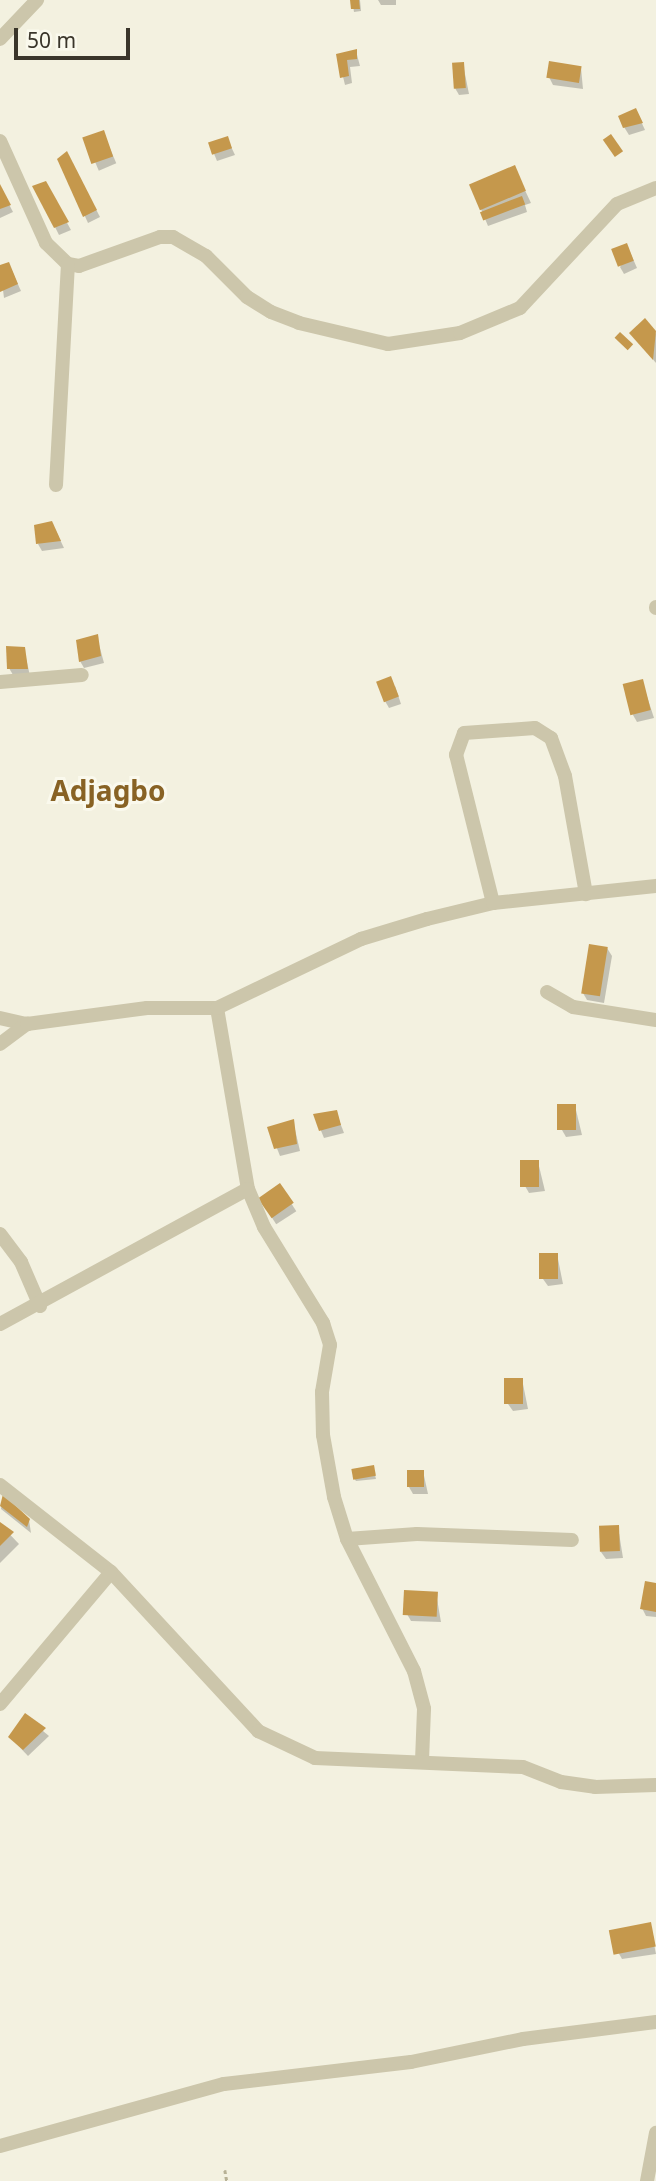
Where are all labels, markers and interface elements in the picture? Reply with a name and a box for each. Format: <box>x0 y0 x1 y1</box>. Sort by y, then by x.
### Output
scale bar <box>18 14 133 58</box>
text: 50 m <box>27 26 76 54</box>
district label: Adjagbo <box>50 773 166 807</box>

